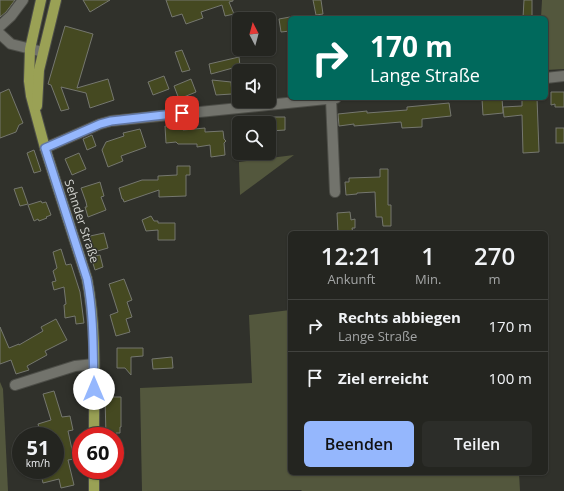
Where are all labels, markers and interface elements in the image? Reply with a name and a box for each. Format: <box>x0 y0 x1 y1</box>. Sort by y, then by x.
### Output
north arrow <box>232 12 276 56</box>
map controls <box>232 12 276 160</box>
text: 170 m <box>370 27 453 65</box>
icon: right <box>304 32 356 84</box>
text: Lange Straße <box>370 63 480 87</box>
button: sound <box>232 64 276 108</box>
pin <box>165 96 199 130</box>
icon: arrive <box>171 102 193 124</box>
button: search <box>232 116 276 160</box>
street label: Sehnder Straße <box>61 177 104 265</box>
text: 12:21 <box>321 239 382 272</box>
text: 1 <box>421 239 435 272</box>
text: 270 <box>474 239 515 272</box>
text: Ankunft <box>327 270 375 288</box>
text: Min. <box>415 270 441 288</box>
text: m <box>489 270 501 288</box>
text: Rechts abbiegen <box>338 307 461 327</box>
icon: right <box>304 315 326 337</box>
text: 170 m <box>488 316 532 336</box>
text: Lange Straße <box>338 327 417 345</box>
icon: arrive <box>304 367 326 389</box>
position arrow <box>73 368 115 410</box>
text: Ziel erreicht <box>338 368 429 388</box>
text: 100 m <box>488 368 532 388</box>
button: Beenden <box>304 421 414 467</box>
button: Teilen <box>422 421 532 467</box>
speed limit sign: 60 <box>72 427 124 479</box>
text: 51 <box>27 434 49 461</box>
text: km/h <box>26 456 50 470</box>

